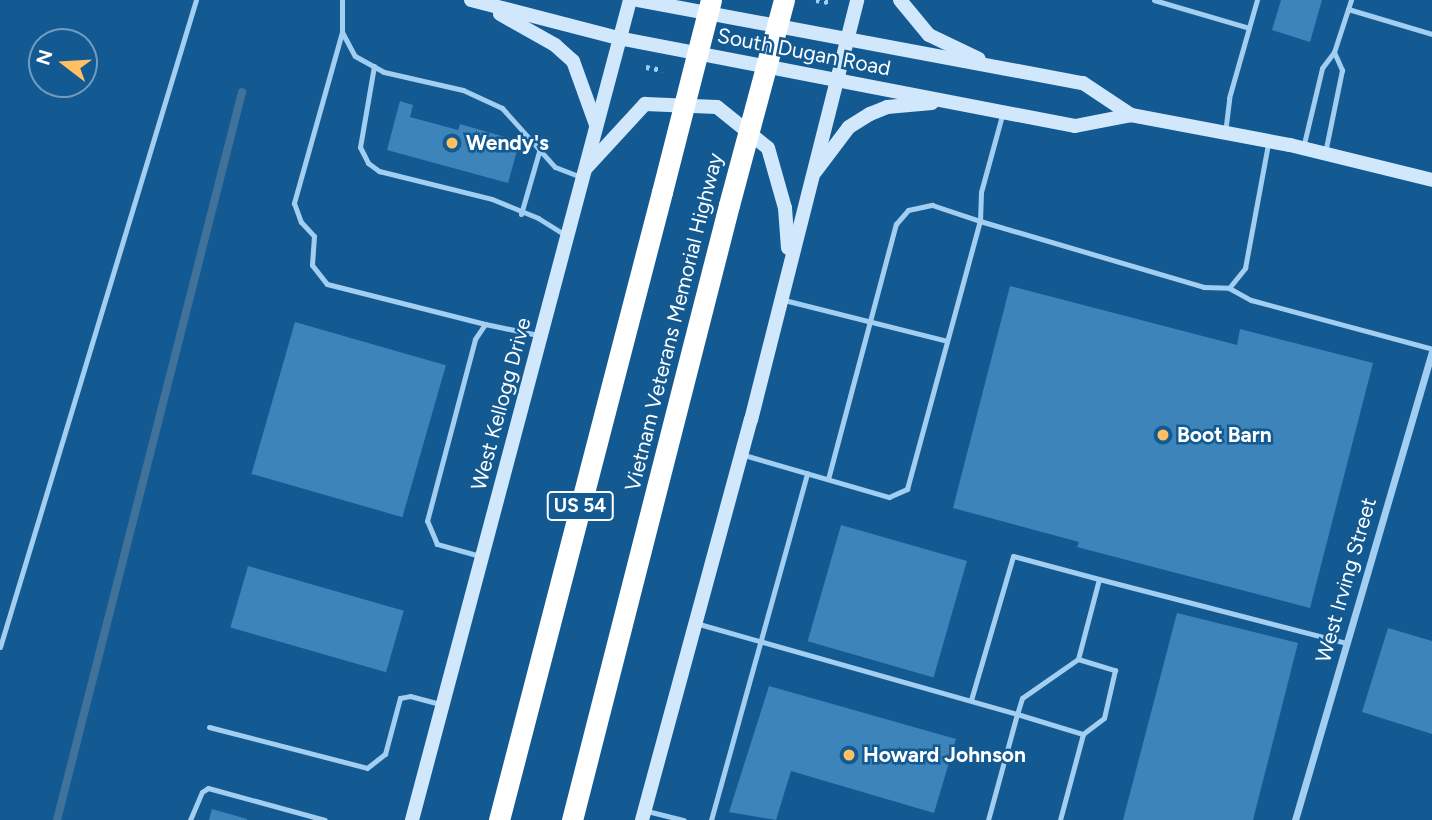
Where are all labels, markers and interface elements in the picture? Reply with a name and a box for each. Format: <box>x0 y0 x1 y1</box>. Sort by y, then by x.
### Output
street label: South Dugan Road <box>715 23 893 81</box>
north arrow <box>28 28 98 98</box>
text: N <box>31 47 57 68</box>
place label: Wendy's <box>466 130 549 156</box>
marker: Wendy's <box>444 135 460 151</box>
street label: Vietnam Veterans Memorial Highway <box>620 150 728 494</box>
street label: West Kellogg Drive <box>466 315 536 493</box>
place label: Boot Barn <box>1177 422 1272 448</box>
marker: Boot Barn <box>1155 427 1171 443</box>
road number: US 54 <box>547 491 613 522</box>
street label: West Irving Street <box>1310 495 1382 665</box>
place label: Howard Johnson <box>863 742 1026 768</box>
marker: Howard Johnson <box>841 747 857 763</box>

